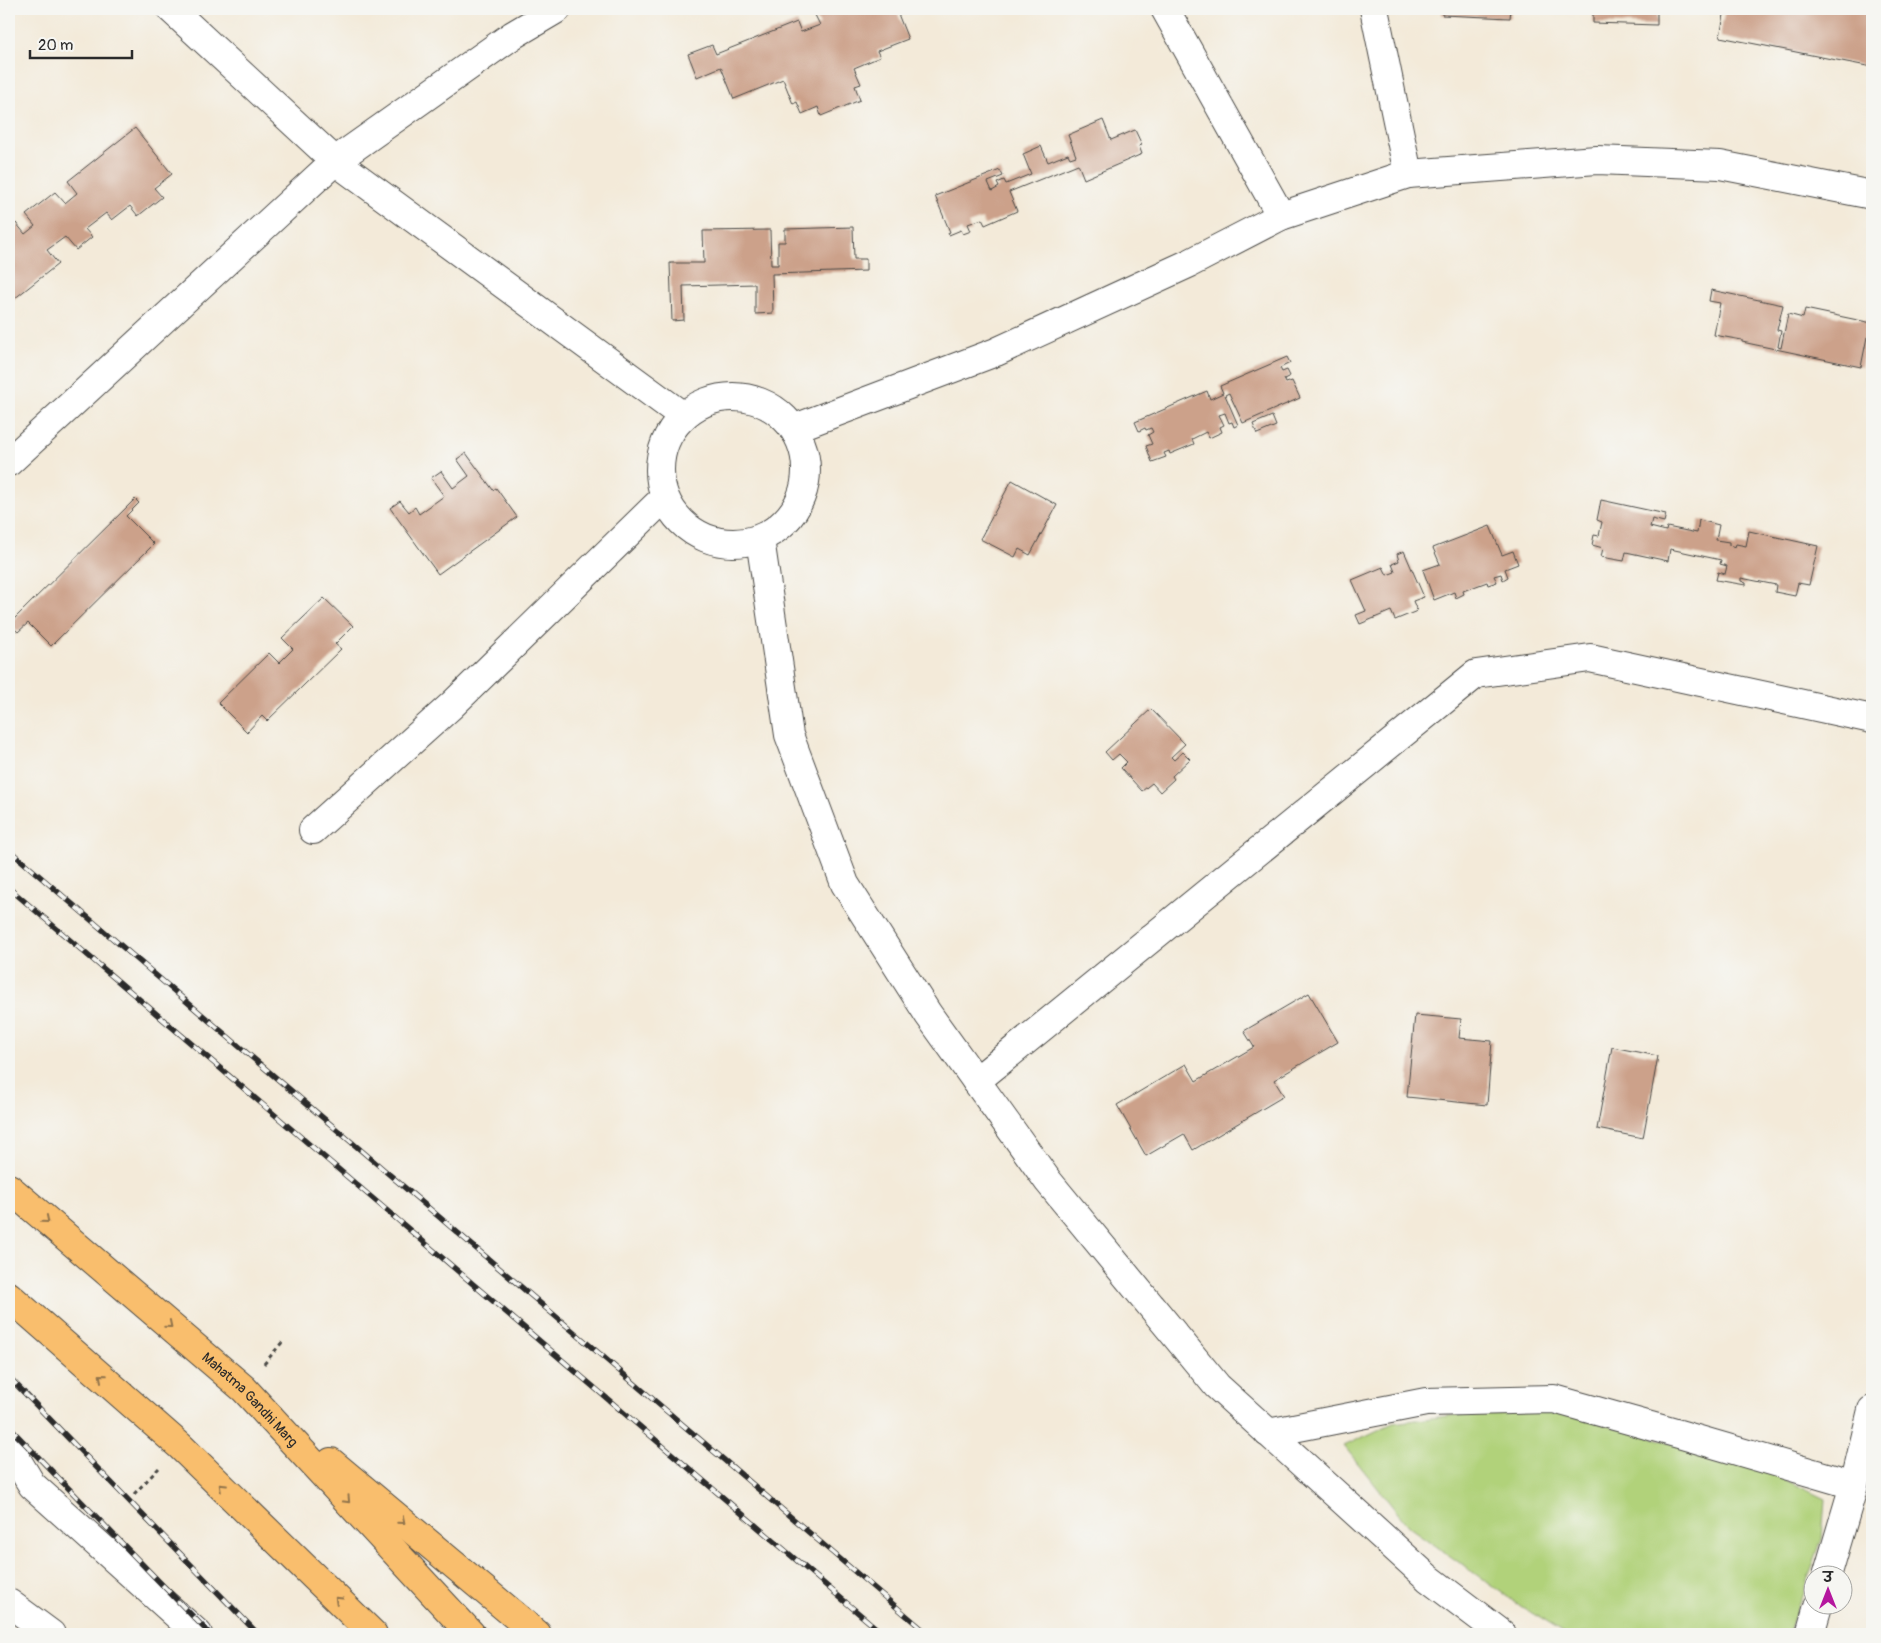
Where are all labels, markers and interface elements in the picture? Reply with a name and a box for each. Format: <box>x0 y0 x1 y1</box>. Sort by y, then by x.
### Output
scale bar <box>30 28 132 60</box>
text: 20 m <box>38 36 73 55</box>
one-way arrow <box>40 1214 49 1223</box>
one-way arrow <box>164 1319 173 1328</box>
street label: Mahatma Gandhi Marg <box>198 1349 301 1451</box>
one-way arrow <box>99 1375 108 1383</box>
one-way arrow <box>219 1484 228 1493</box>
one-way arrow <box>341 1495 350 1504</box>
one-way arrow <box>396 1516 405 1524</box>
north arrow <box>1804 1566 1854 1616</box>
text: उ <box>1821 1569 1834 1586</box>
one-way arrow <box>335 1597 344 1606</box>

